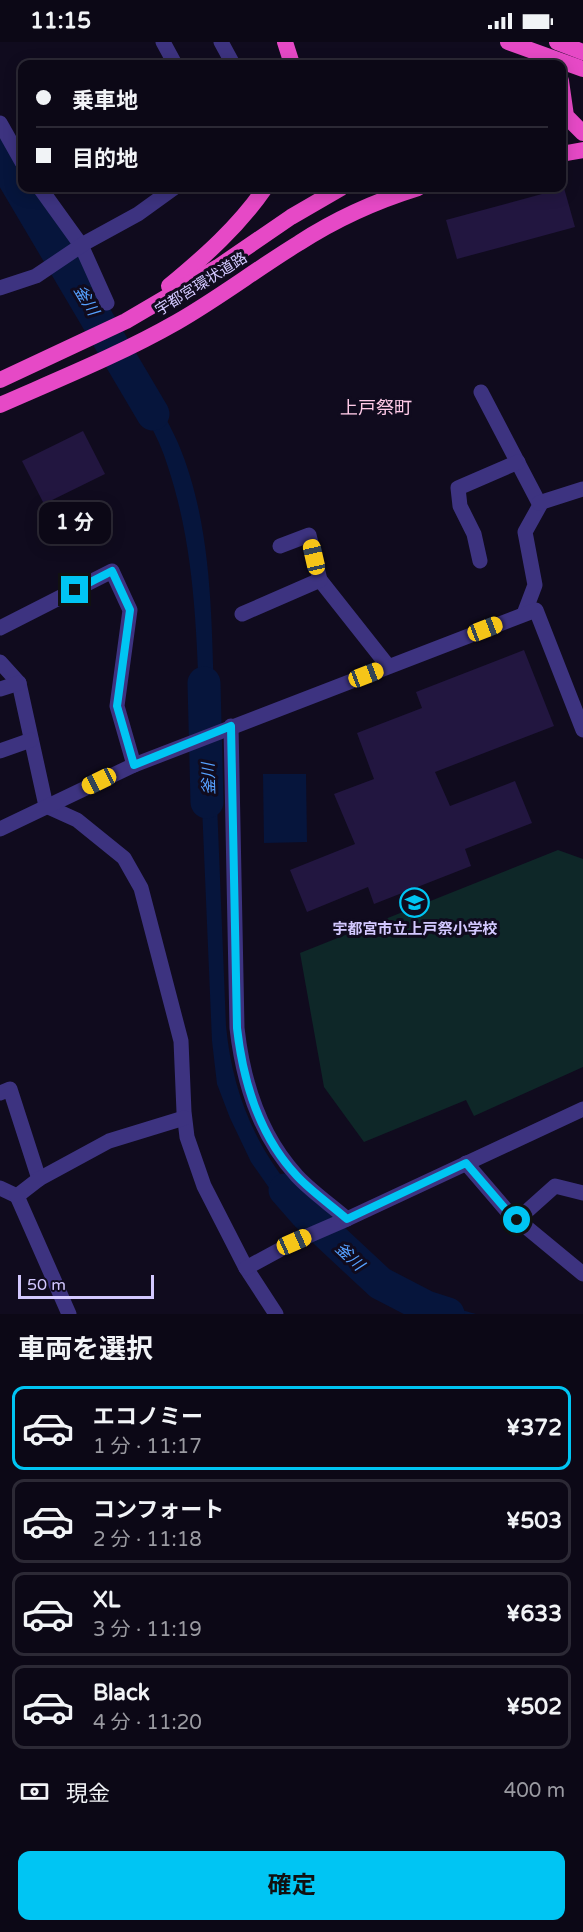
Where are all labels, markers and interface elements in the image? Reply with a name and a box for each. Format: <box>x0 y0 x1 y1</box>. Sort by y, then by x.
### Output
text: 11:15 <box>30 8 91 34</box>
text: 乗車地 <box>72 88 138 114</box>
text: 目的地 <box>72 146 138 172</box>
street label: 宇都宮環状道路 <box>152 249 250 319</box>
water label: 釜川 <box>69 282 104 321</box>
district label: 上戸祭町 <box>340 397 412 419</box>
callout: 1 分 <box>39 503 111 545</box>
text: 1 分 <box>56 511 94 535</box>
car <box>301 537 327 577</box>
route end <box>61 576 88 603</box>
car <box>465 614 505 644</box>
car <box>346 660 386 690</box>
water label: 釜川 <box>198 761 220 795</box>
car <box>79 765 119 797</box>
school or university icon: 宇都宮市立上戸祭小学校 <box>399 886 431 918</box>
place label: 宇都宮市立上戸祭小学校 <box>332 920 498 938</box>
route start <box>503 1206 530 1233</box>
car <box>274 1226 314 1258</box>
water label: 釜川 <box>331 1239 369 1276</box>
scale bar <box>18 1272 154 1300</box>
text: 50 m <box>27 1275 66 1295</box>
text: 車両を選択 <box>18 1333 153 1366</box>
icon: car <box>21 1401 75 1455</box>
text: エコノミー <box>93 1404 203 1430</box>
text: ¥372 <box>506 1415 562 1441</box>
text: 1 分 · 11:17 <box>93 1435 202 1459</box>
icon: car <box>21 1494 75 1548</box>
text: コンフォート <box>93 1497 224 1523</box>
text: ¥503 <box>506 1508 562 1534</box>
text: 2 分 · 11:18 <box>93 1528 202 1552</box>
icon: car <box>21 1587 75 1641</box>
text: XL <box>93 1587 120 1613</box>
text: ¥633 <box>506 1601 562 1627</box>
text: 3 分 · 11:19 <box>93 1618 202 1642</box>
icon: car <box>21 1680 75 1734</box>
text: Black <box>93 1680 150 1706</box>
text: ¥502 <box>506 1694 562 1720</box>
text: 4 分 · 11:20 <box>93 1711 202 1735</box>
icon: cash <box>18 1775 51 1808</box>
text: 400 m <box>504 1779 565 1803</box>
text: 現金 <box>66 1781 110 1807</box>
button: 確定 <box>18 1851 565 1920</box>

